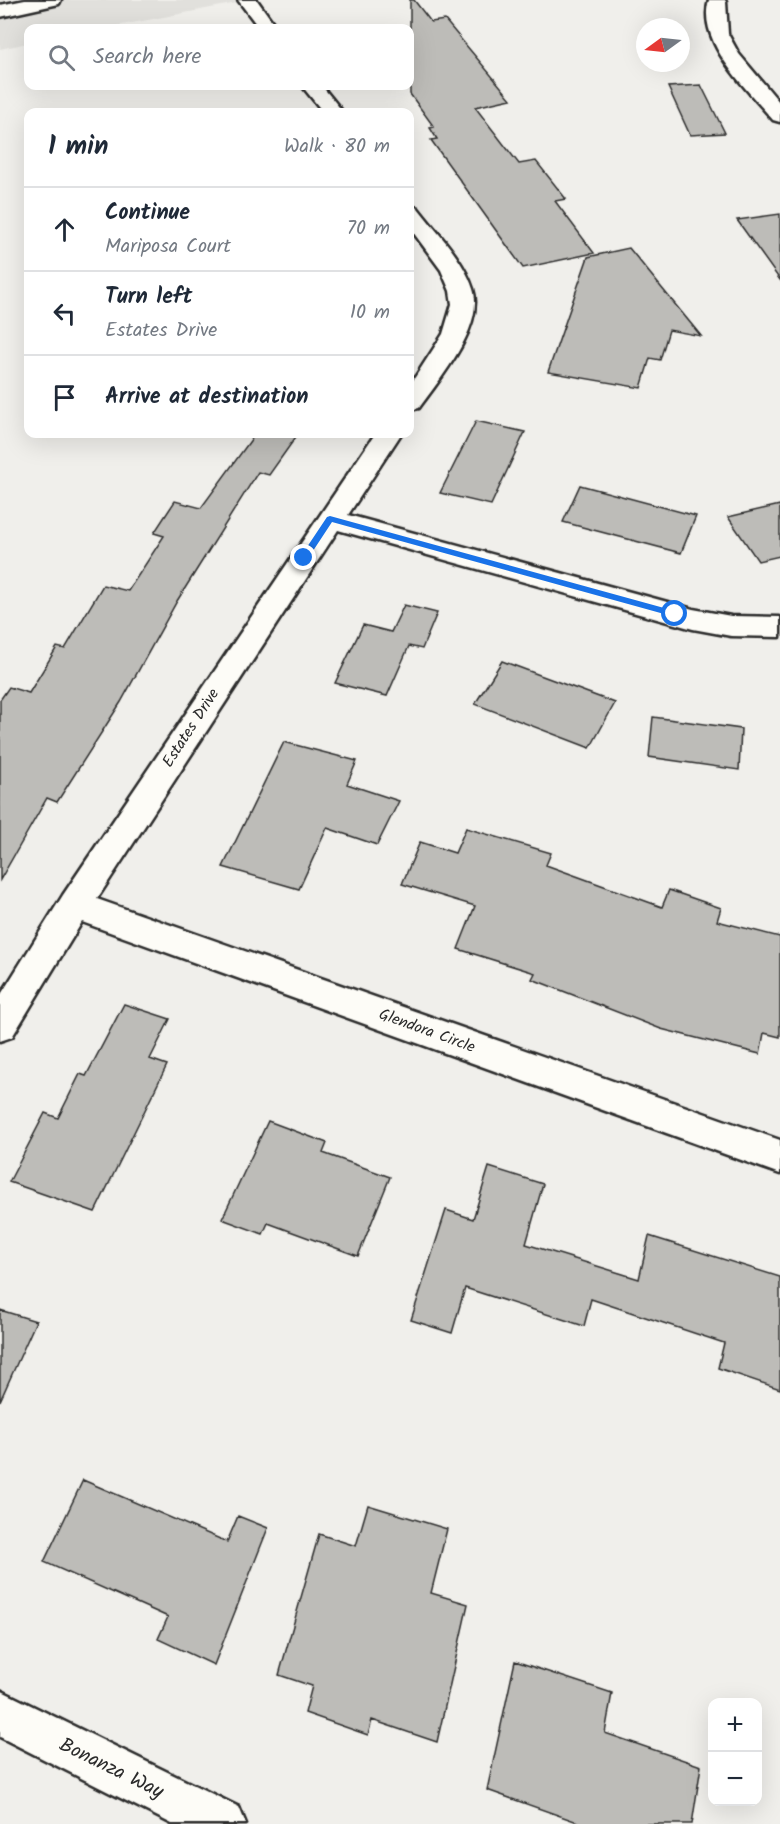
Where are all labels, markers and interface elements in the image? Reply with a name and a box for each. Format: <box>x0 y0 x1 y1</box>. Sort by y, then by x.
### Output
north arrow <box>636 18 690 72</box>
search box <box>24 24 414 90</box>
text: Search here <box>93 40 201 75</box>
icon: search <box>45 41 78 74</box>
text: 1 min <box>48 126 108 168</box>
text: Walk · 80 m <box>284 131 390 163</box>
text: Continue <box>105 196 190 231</box>
icon: ahead <box>48 213 81 246</box>
text: 70 m <box>347 213 390 245</box>
text: Mariposa Court <box>105 231 231 263</box>
text: Turn left <box>105 280 192 315</box>
icon: left <box>48 297 81 330</box>
text: 10 m <box>350 297 390 329</box>
text: Estates Drive <box>105 315 217 347</box>
text: Arrive at destination <box>105 380 308 415</box>
icon: arrive <box>48 381 81 414</box>
route end <box>290 544 316 570</box>
route start <box>661 600 687 626</box>
street label: Estates Drive <box>156 684 226 772</box>
street label: Glendora Circle <box>375 1002 479 1060</box>
map controls <box>708 1698 762 1806</box>
button: + <box>708 1698 762 1752</box>
street label: Bonanza Way <box>53 1730 169 1808</box>
button: − <box>708 1752 762 1806</box>

